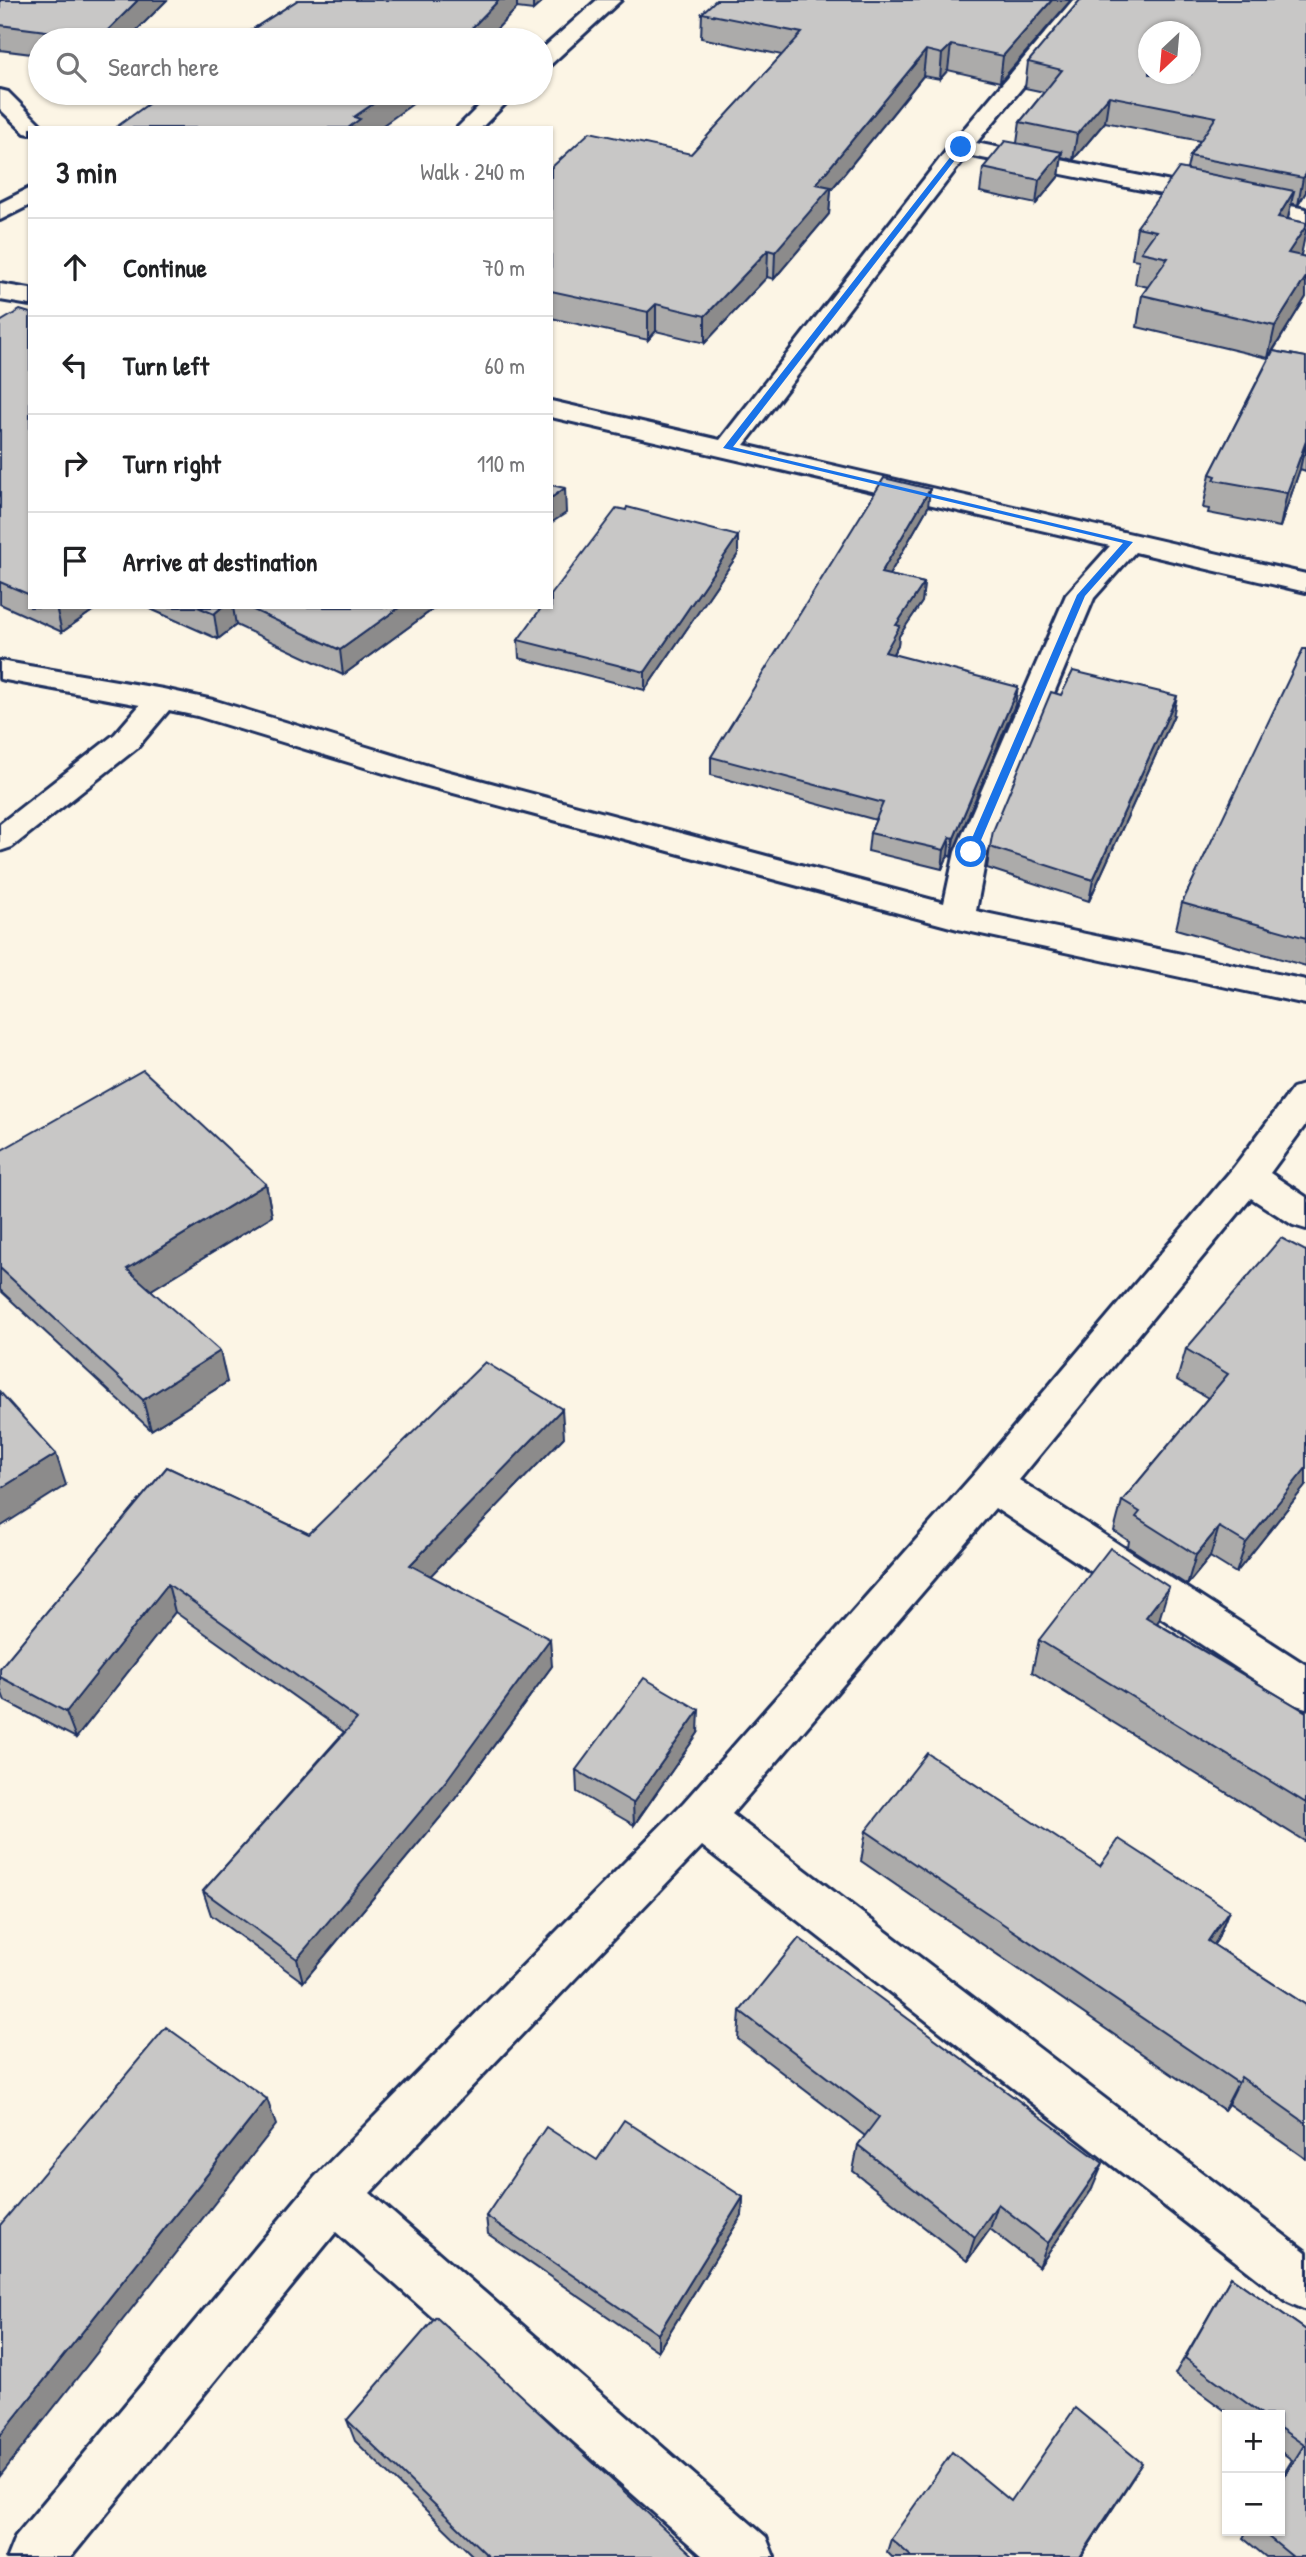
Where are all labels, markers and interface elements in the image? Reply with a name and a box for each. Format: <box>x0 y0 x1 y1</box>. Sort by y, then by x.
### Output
north arrow <box>1138 21 1201 84</box>
search box <box>28 28 553 105</box>
icon: search <box>52 48 90 86</box>
text: Search here <box>108 49 219 84</box>
route end <box>945 131 976 162</box>
text: 3 min <box>56 152 117 192</box>
text: Walk · 240 m <box>420 156 525 187</box>
icon: ahead <box>56 248 94 286</box>
text: Continue <box>123 250 207 285</box>
text: 70 m <box>482 252 525 283</box>
icon: left <box>56 346 94 384</box>
text: Turn left <box>123 348 209 383</box>
text: 60 m <box>485 350 525 381</box>
icon: right <box>56 444 94 482</box>
text: Turn right <box>123 446 221 481</box>
text: 110 m <box>477 448 525 479</box>
icon: arrive <box>56 542 94 580</box>
text: Arrive at destination <box>123 544 318 579</box>
route start <box>955 836 986 867</box>
map controls <box>1222 2410 1285 2536</box>
button: + <box>1222 2410 1285 2473</box>
button: − <box>1222 2473 1285 2536</box>

